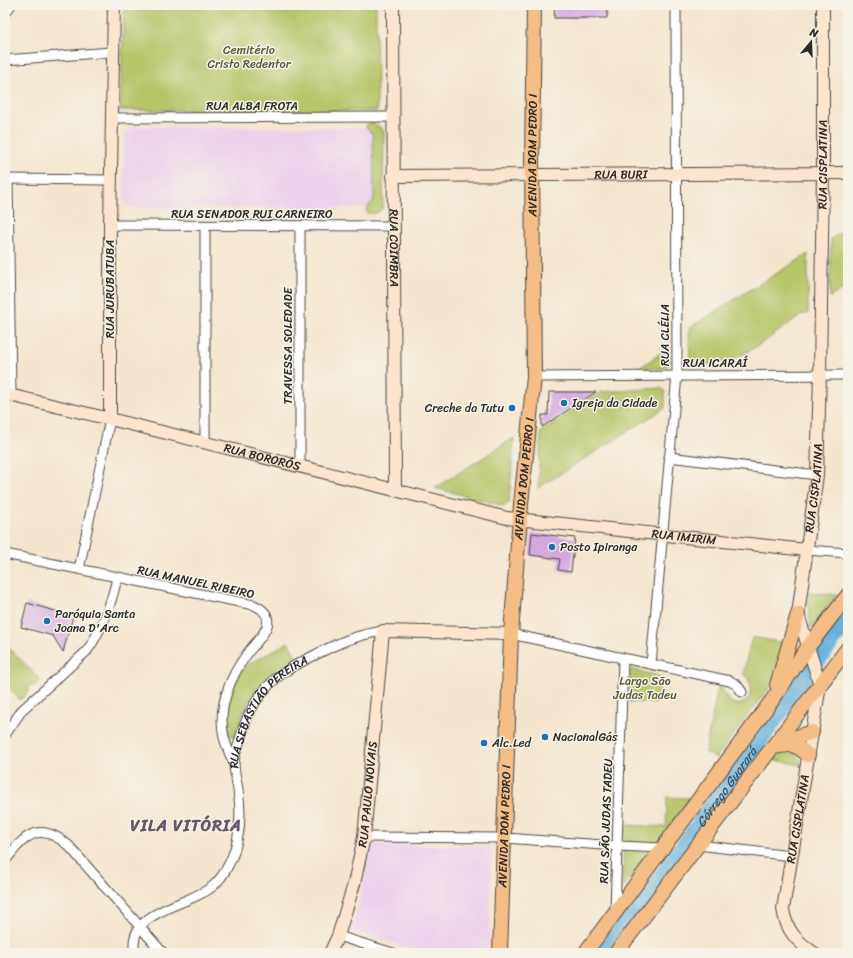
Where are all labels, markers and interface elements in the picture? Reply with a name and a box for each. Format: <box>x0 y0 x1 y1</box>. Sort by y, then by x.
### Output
north arrow <box>791 22 831 62</box>
text: N <box>806 22 821 43</box>
park label: Cemitério Cristo Redentor <box>207 39 292 75</box>
street label: AVENIDA DOM PEDRO I <box>521 93 544 218</box>
street label: RUA ALBA FROTA <box>206 95 298 117</box>
street label: RUA CISPLATINA <box>811 119 834 209</box>
street label: RUA BURI <box>595 163 649 186</box>
street label: RUA SENADOR RUI CARNEIRO <box>171 203 333 225</box>
street label: RUA COIMBRA <box>383 209 405 287</box>
street label: RUA JURUBATUBA <box>99 239 121 338</box>
street label: TRAVESSA SOLEDADE <box>277 286 299 404</box>
street label: RUA CLÉLIA <box>654 304 676 366</box>
street label: RUA ICARAÍ <box>683 352 748 374</box>
place label: Igreja da Cidade <box>571 392 657 414</box>
place label: Creche da Tutu <box>425 397 505 419</box>
marker: Igreja da Cidade <box>559 398 569 408</box>
marker: Creche da Tutu <box>507 403 517 413</box>
street label: AVENIDA DOM PEDRO I <box>507 416 541 542</box>
street label: RUA BORORÓS <box>222 437 304 477</box>
street label: RUA CISPLATINA <box>798 443 829 534</box>
street label: RUA IMIRIM <box>650 523 718 551</box>
place label: Posto Ipiranga <box>560 536 638 558</box>
marker: Posto Ipiranga <box>547 542 557 552</box>
street label: RUA MANUEL RIBEIRO <box>135 559 257 605</box>
place label: Paróquia Santa Joana D'Arc <box>54 603 135 639</box>
marker: Paróquia Santa Joana D'Arc <box>42 616 52 626</box>
street label: RUA SEBASTIÃO PEREIRA <box>223 649 312 769</box>
park label: Largo São Judas Tadeu <box>612 670 677 706</box>
place label: NacionalGás <box>553 726 618 748</box>
place label: Alc.Led <box>491 732 532 754</box>
marker: NacionalGás <box>540 732 550 742</box>
marker: Alc.Led <box>479 738 489 748</box>
street label: RUA PAULO NOVAIS <box>351 740 384 849</box>
water label: Córrego Guarará <box>690 740 764 832</box>
street label: RUA SÃO JUDAS TADEU <box>593 758 619 884</box>
street label: AVENIDA DOM PEDRO I <box>491 764 518 889</box>
street label: RUA CISPLATINA <box>780 773 816 865</box>
district label: VILA VITÓRIA <box>130 811 242 840</box>

